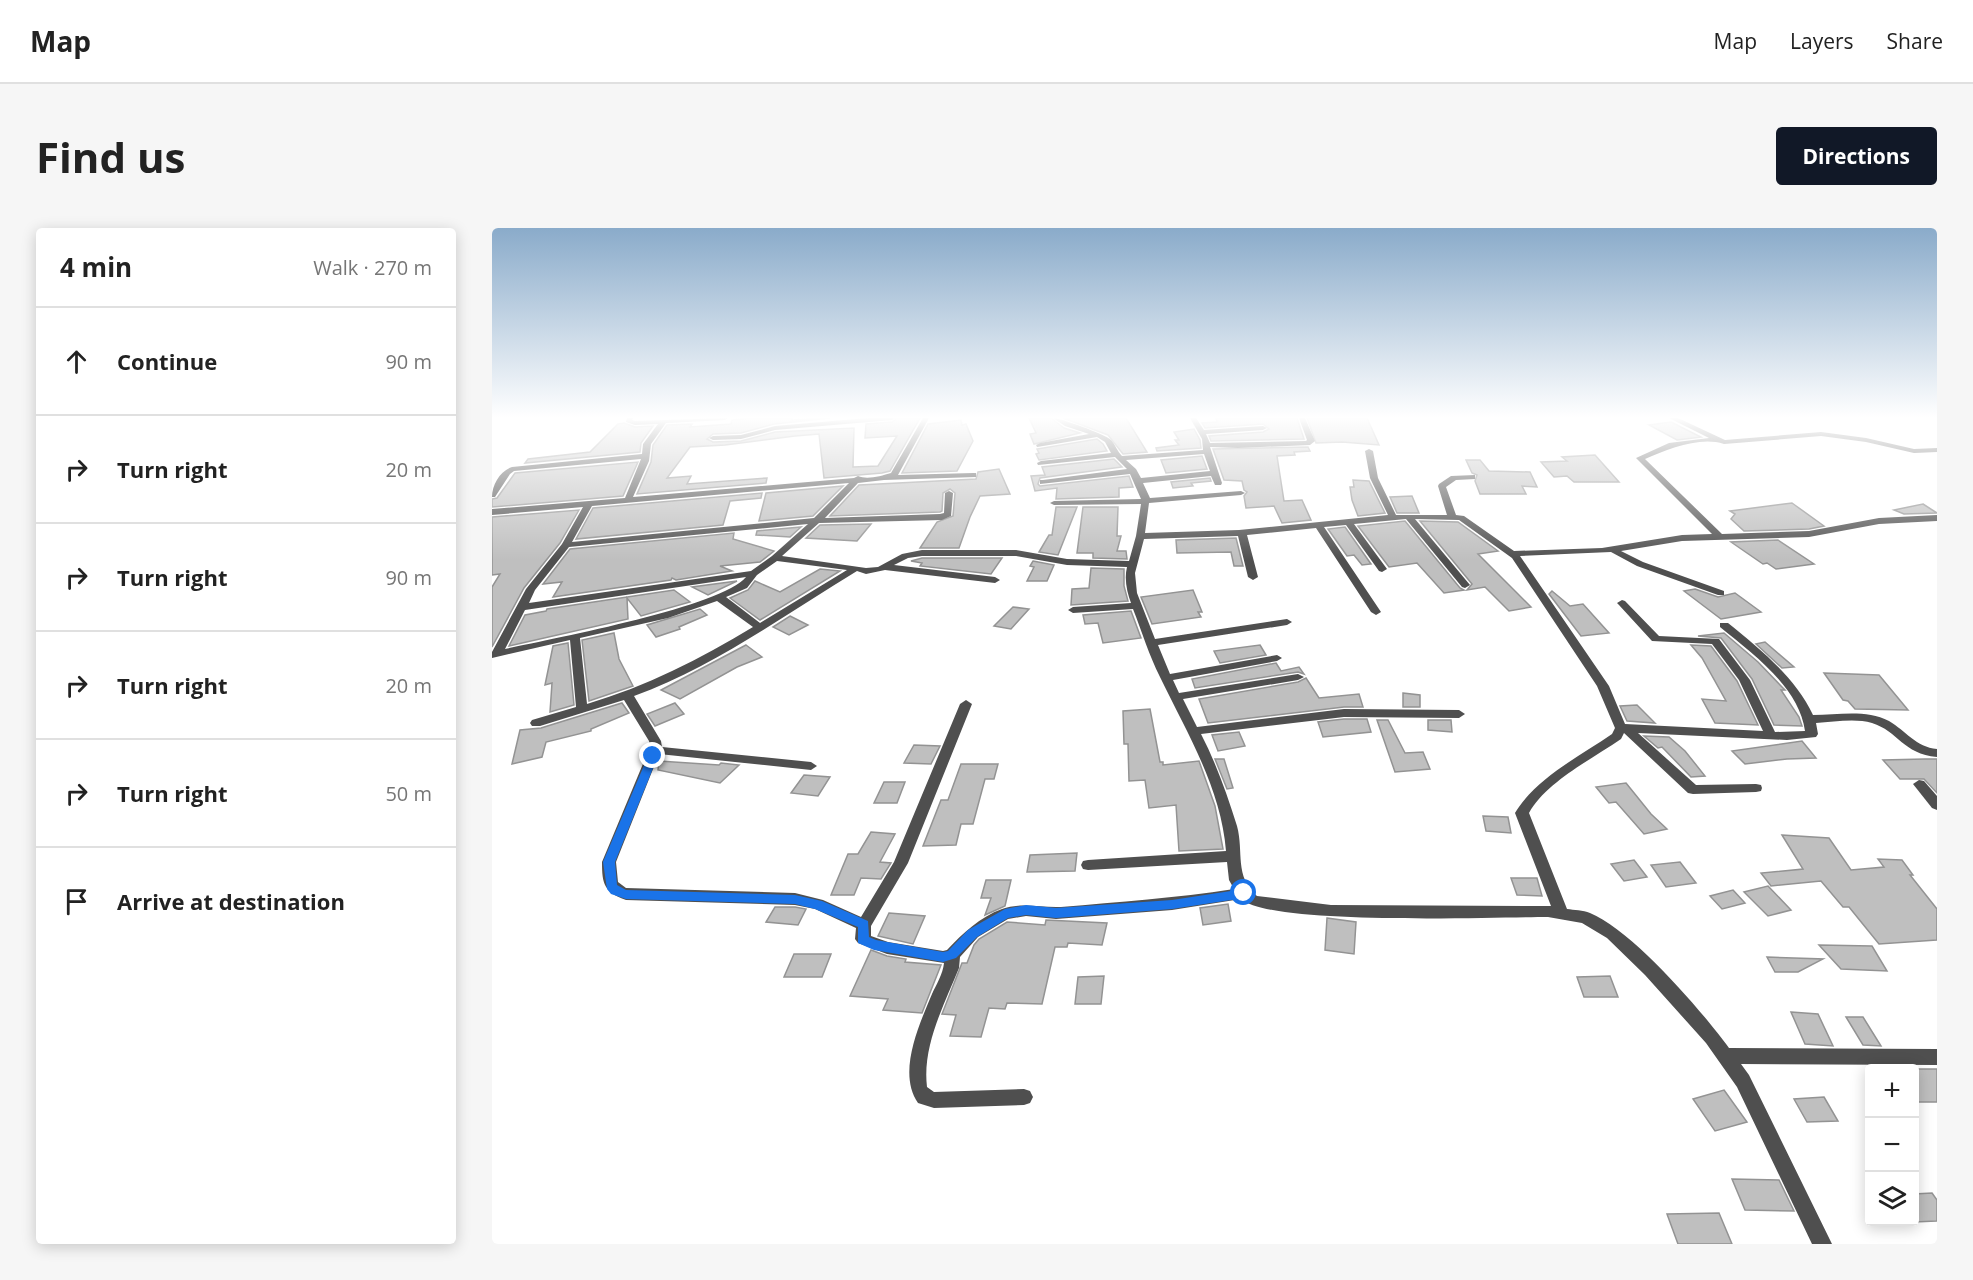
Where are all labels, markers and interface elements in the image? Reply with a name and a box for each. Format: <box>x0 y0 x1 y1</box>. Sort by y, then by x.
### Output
text: Map <box>30 22 91 60</box>
text: Map <box>1714 27 1757 55</box>
text: Layers <box>1790 27 1854 55</box>
text: Share <box>1887 27 1943 55</box>
button: Directions <box>1776 127 1937 185</box>
text: Find us <box>36 128 185 185</box>
text: 4 min <box>60 249 132 285</box>
text: Walk · 270 m <box>313 254 432 281</box>
icon: ahead <box>60 345 93 378</box>
text: Continue <box>117 346 217 376</box>
text: 90 m <box>385 348 432 375</box>
icon: right <box>60 453 93 486</box>
text: Turn right <box>117 454 228 484</box>
text: 20 m <box>385 456 432 483</box>
icon: right <box>60 561 93 594</box>
text: Turn right <box>117 562 228 592</box>
text: 90 m <box>385 564 432 591</box>
icon: right <box>60 669 93 702</box>
text: Turn right <box>117 670 228 700</box>
text: 20 m <box>385 672 432 699</box>
route end <box>639 742 665 768</box>
icon: right <box>60 777 93 810</box>
text: Turn right <box>117 778 228 808</box>
text: 50 m <box>385 780 432 807</box>
route start <box>1230 879 1256 905</box>
icon: arrive <box>60 885 93 918</box>
text: Arrive at destination <box>117 886 345 916</box>
map controls <box>1865 1064 1919 1226</box>
button: + <box>1865 1064 1919 1118</box>
button: − <box>1865 1118 1919 1172</box>
button: layers <box>1865 1172 1919 1226</box>

